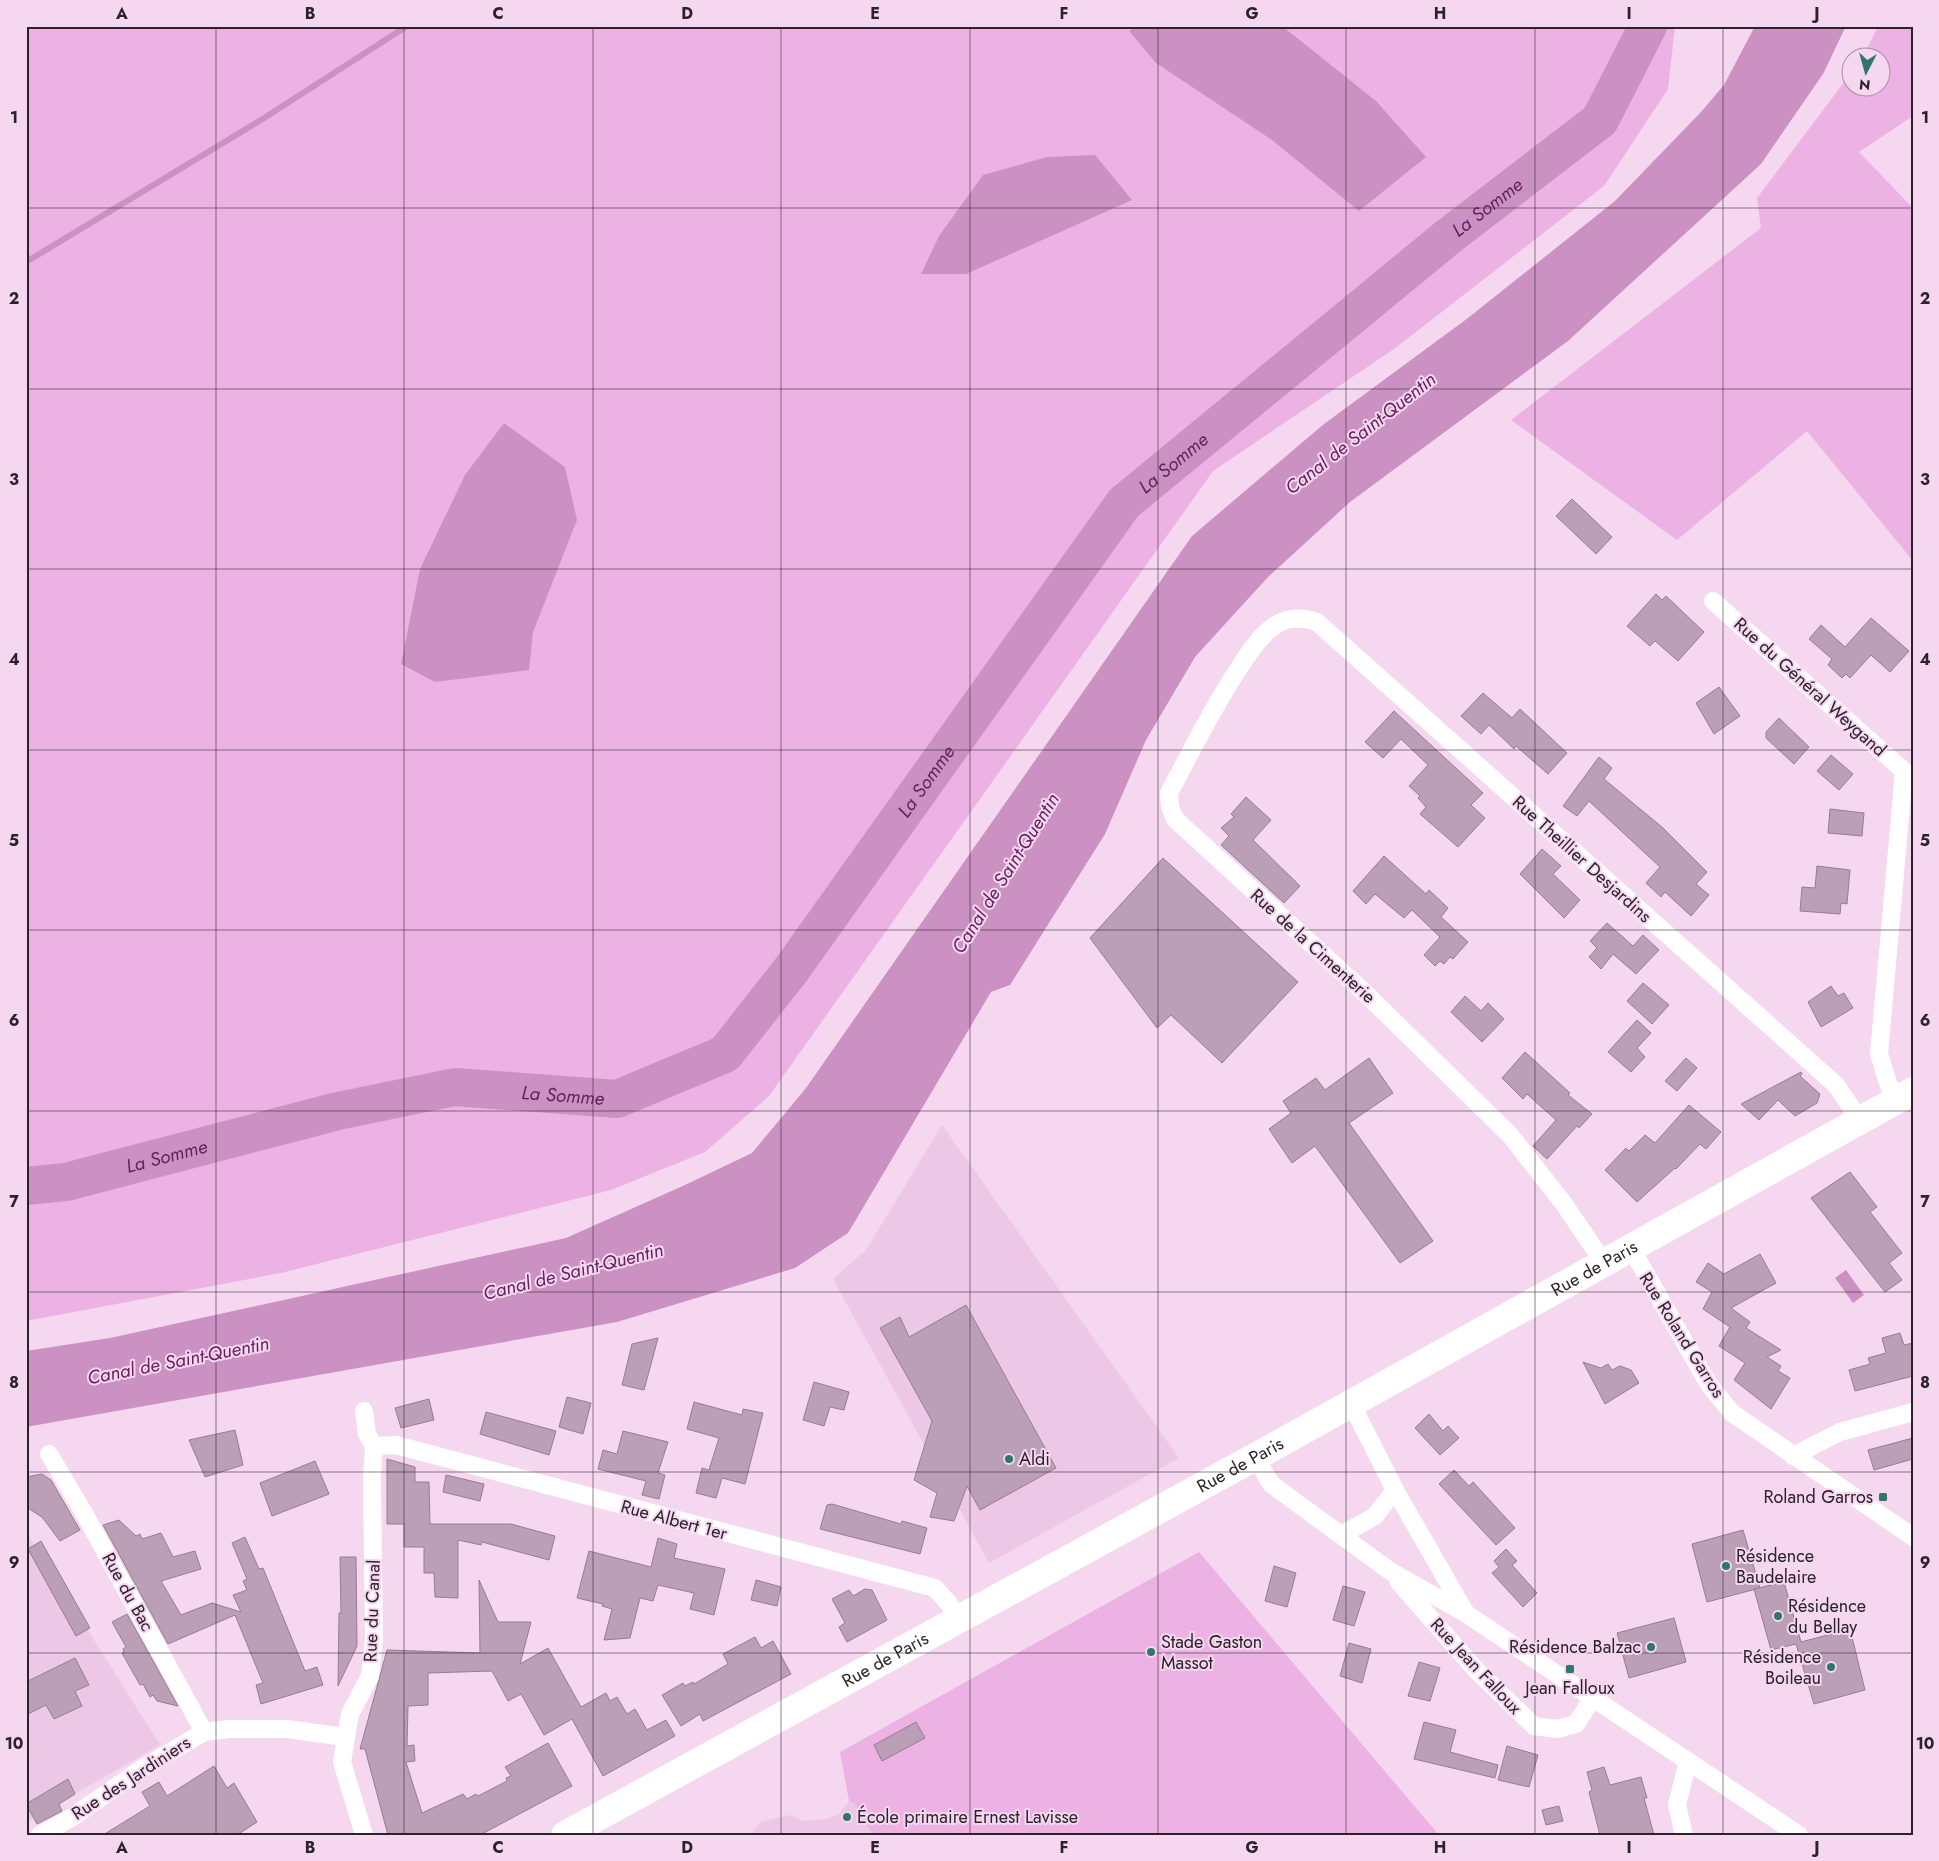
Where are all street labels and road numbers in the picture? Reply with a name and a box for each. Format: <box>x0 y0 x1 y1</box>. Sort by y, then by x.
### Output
street label: Rue du Général Weygand <box>1728 611 1892 763</box>
street label: Rue Theillier Desjardins <box>1507 789 1657 929</box>
street label: Rue de la Cimenterie <box>1245 883 1381 1009</box>
street label: Rue de Paris <box>1546 1234 1642 1303</box>
street label: Rue Roland Garros <box>1633 1267 1731 1403</box>
street label: Rue de Paris <box>1192 1431 1288 1499</box>
street label: Rue Albert 1er <box>618 1493 731 1547</box>
street label: Rue du Bac <box>96 1548 160 1636</box>
street label: Rue du Canal <box>357 1559 387 1663</box>
street label: Rue Jean Falloux <box>1424 1612 1528 1720</box>
street label: Rue de Paris <box>837 1625 933 1694</box>
street label: Rue des Jardiniers <box>66 1730 196 1826</box>

